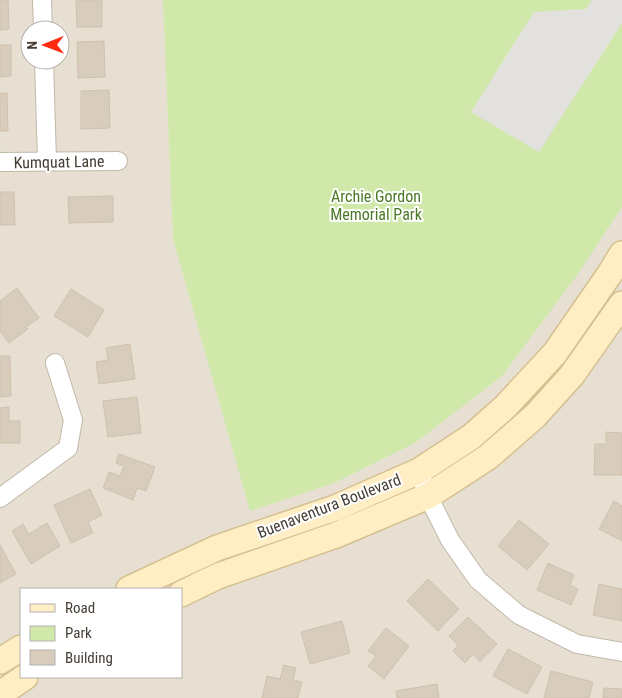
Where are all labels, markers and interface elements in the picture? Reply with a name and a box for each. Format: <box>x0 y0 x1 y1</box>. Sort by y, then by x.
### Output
north arrow <box>20 20 70 70</box>
text: N <box>24 41 40 50</box>
street label: Kumquat Lane <box>14 152 104 172</box>
park label: Archie Gordon Memorial Park <box>330 187 423 224</box>
street label: Buenaventura Boulevard <box>255 470 403 542</box>
legend <box>20 588 182 678</box>
text: Road <box>65 599 95 617</box>
text: Park <box>65 624 92 642</box>
text: Building <box>65 649 113 667</box>

